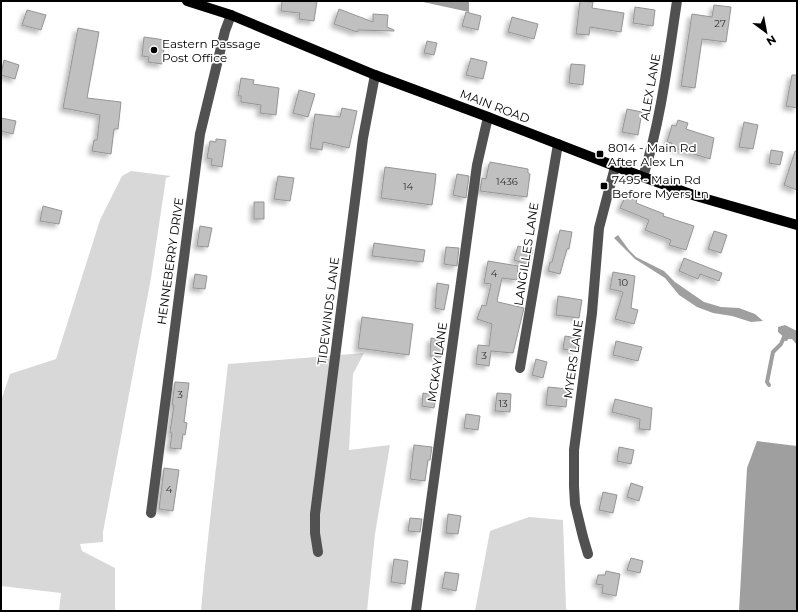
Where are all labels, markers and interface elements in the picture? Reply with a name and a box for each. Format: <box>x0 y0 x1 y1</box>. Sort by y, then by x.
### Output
north arrow <box>746 12 786 52</box>
house number: 27 <box>714 17 726 30</box>
text: N <box>764 32 779 49</box>
place label: Eastern Passage Post Office <box>162 36 261 65</box>
marker: Eastern Passage Post Office <box>149 45 159 55</box>
street label: ALEX LANE <box>637 52 663 122</box>
street label: MAIN ROAD <box>458 86 532 126</box>
place label: 8014 - Main Rd After Alex Ln <box>608 140 697 169</box>
marker: 8014 - Main Rd After Alex Ln <box>595 149 605 159</box>
place label: 7495 - Main Rd Before Myers Ln <box>612 172 709 201</box>
house number: 1436 <box>496 175 518 188</box>
house number: 14 <box>403 180 413 193</box>
marker: 7495 - Main Rd Before Myers Ln <box>599 181 609 191</box>
street label: HENNEBERRY DRIVE <box>154 196 186 326</box>
street label: LANGILLES LANE <box>510 201 542 307</box>
street label: TIDEWINDS LANE <box>314 256 342 366</box>
house number: 4 <box>491 267 498 280</box>
house number: 10 <box>618 276 628 289</box>
street label: MYERS LANE <box>560 319 586 399</box>
street label: MCKAY LANE <box>424 321 450 403</box>
house number: 3 <box>481 349 487 362</box>
house number: 3 <box>177 388 183 401</box>
house number: 13 <box>498 397 508 410</box>
house number: 4 <box>166 483 173 496</box>

